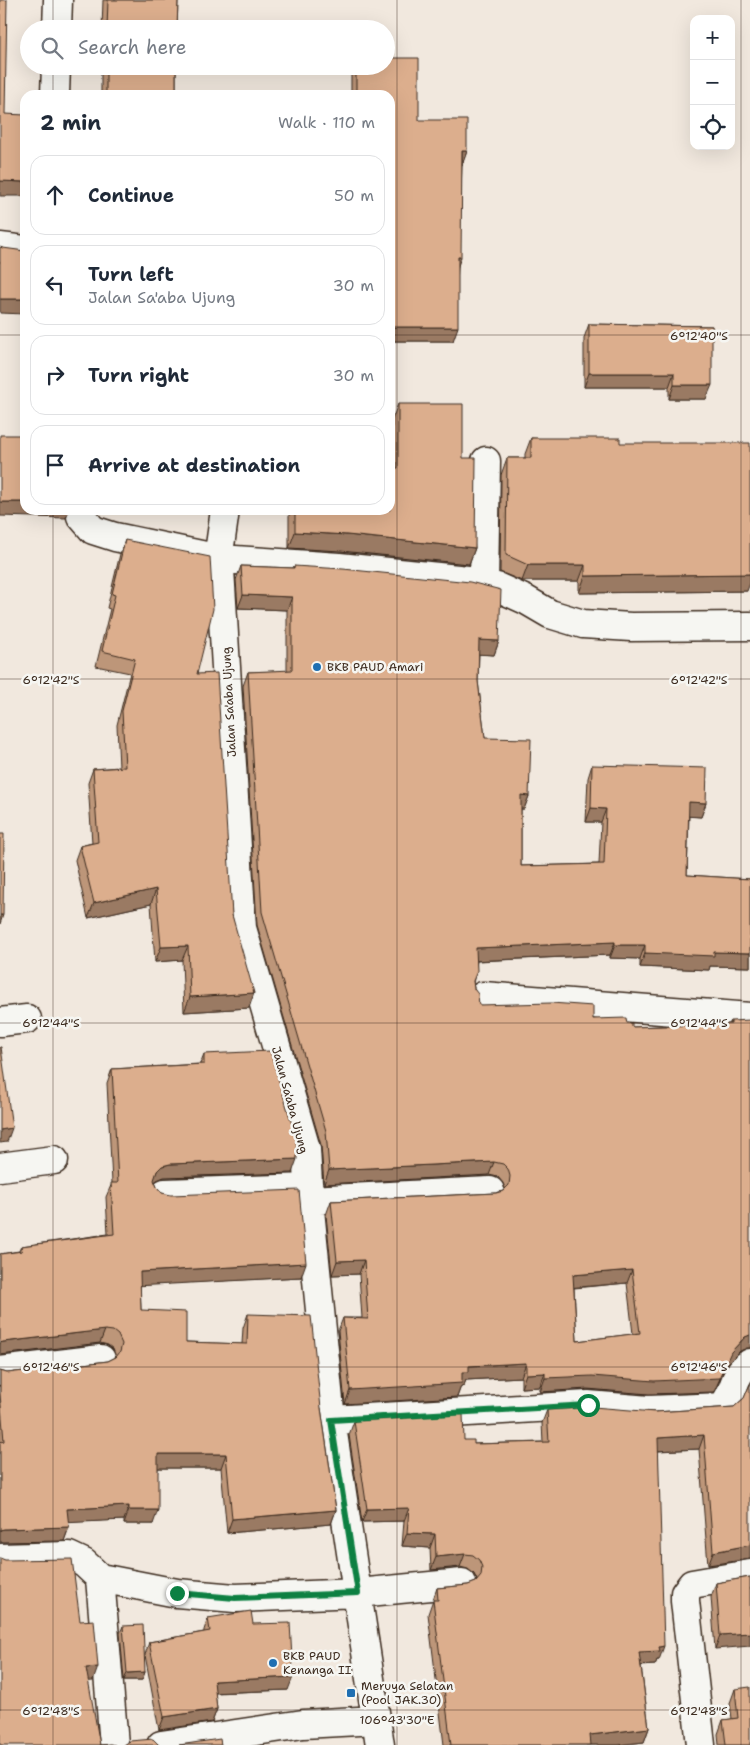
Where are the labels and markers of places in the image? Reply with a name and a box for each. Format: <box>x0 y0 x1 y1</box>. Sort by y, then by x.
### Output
place label: BKB PAUD Amari <box>327 659 423 675</box>
marker: BKB PAUD Amari <box>311 661 323 673</box>
place label: BKB PAUD Kenanga II <box>283 1648 352 1678</box>
marker: BKB PAUD Kenanga II <box>267 1657 279 1669</box>
place label: Meruya Selatan (Pool JAK.30) <box>361 1678 453 1708</box>
marker: Meruya Selatan (Pool JAK.30) <box>345 1687 357 1699</box>

